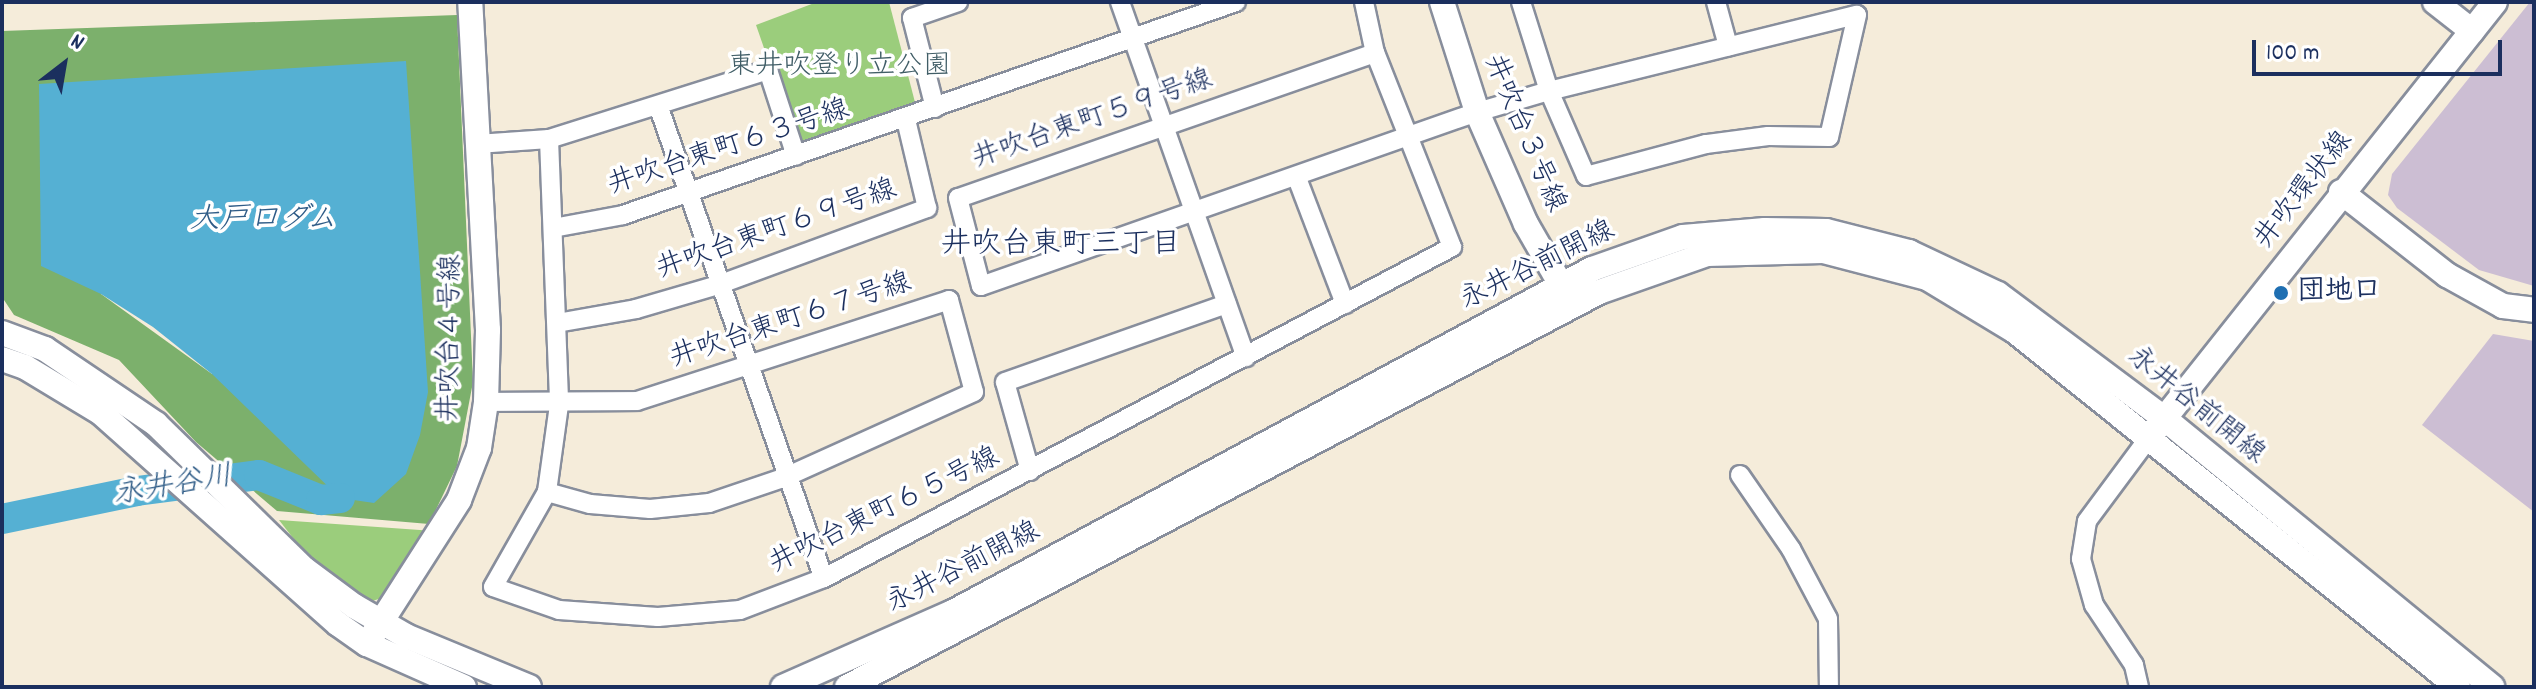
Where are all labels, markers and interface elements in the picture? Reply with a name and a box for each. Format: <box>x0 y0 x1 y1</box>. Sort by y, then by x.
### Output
north arrow <box>24 24 104 104</box>
scale bar <box>2256 24 2506 74</box>
text: N <box>64 27 89 59</box>
text: 100 m <box>2266 37 2319 71</box>
street label: 井吹台３号線 <box>1475 50 1571 218</box>
park label: 東井吹登り立公園 <box>727 51 951 85</box>
street label: 井吹台東町５９号線 <box>968 64 1218 178</box>
street label: 井吹台東町６３号線 <box>604 94 854 204</box>
street label: 井吹環状線 <box>2249 125 2361 257</box>
street label: 井吹台東町６９号線 <box>652 174 902 288</box>
water label: 大戸口ダム <box>188 204 338 240</box>
street label: 永井谷前開線 <box>1455 215 1621 319</box>
district label: 井吹台東町三丁目 <box>941 229 1181 265</box>
street label: 井吹台４号線 <box>434 254 470 422</box>
street label: 井吹台東町６７号線 <box>666 267 916 377</box>
place label: 団地口 <box>2297 276 2381 310</box>
marker: 団地口 <box>2272 284 2290 302</box>
street label: 永井谷前開線 <box>2119 341 2271 473</box>
street label: 井吹台東町６５号線 <box>764 442 1006 582</box>
water label: 永井谷川 <box>111 461 235 515</box>
street label: 永井谷前開線 <box>882 516 1046 622</box>

